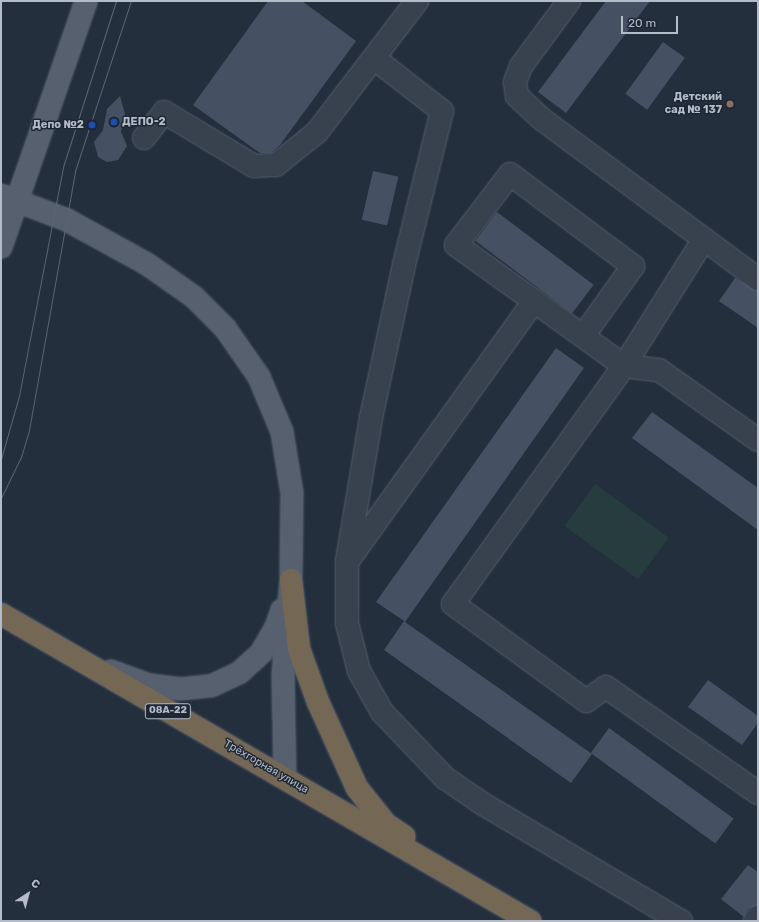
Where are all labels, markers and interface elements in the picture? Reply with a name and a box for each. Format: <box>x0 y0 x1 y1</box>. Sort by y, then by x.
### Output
scale bar <box>623 8 680 34</box>
text: 20 m <box>628 16 656 30</box>
place label: Детский сад № 137 <box>665 91 722 117</box>
marker: Детский сад № 137 <box>725 99 735 109</box>
place label: ДЕПО-2 <box>122 115 166 129</box>
marker: ДЕПО-2 <box>109 117 119 127</box>
place label: Депо №2 <box>32 118 84 132</box>
marker: Депо №2 <box>87 120 97 130</box>
road number: 08А-22 <box>144 703 192 719</box>
street label: Трёхгорная улица <box>221 737 311 797</box>
north arrow <box>8 874 48 914</box>
text: С <box>28 876 42 891</box>

